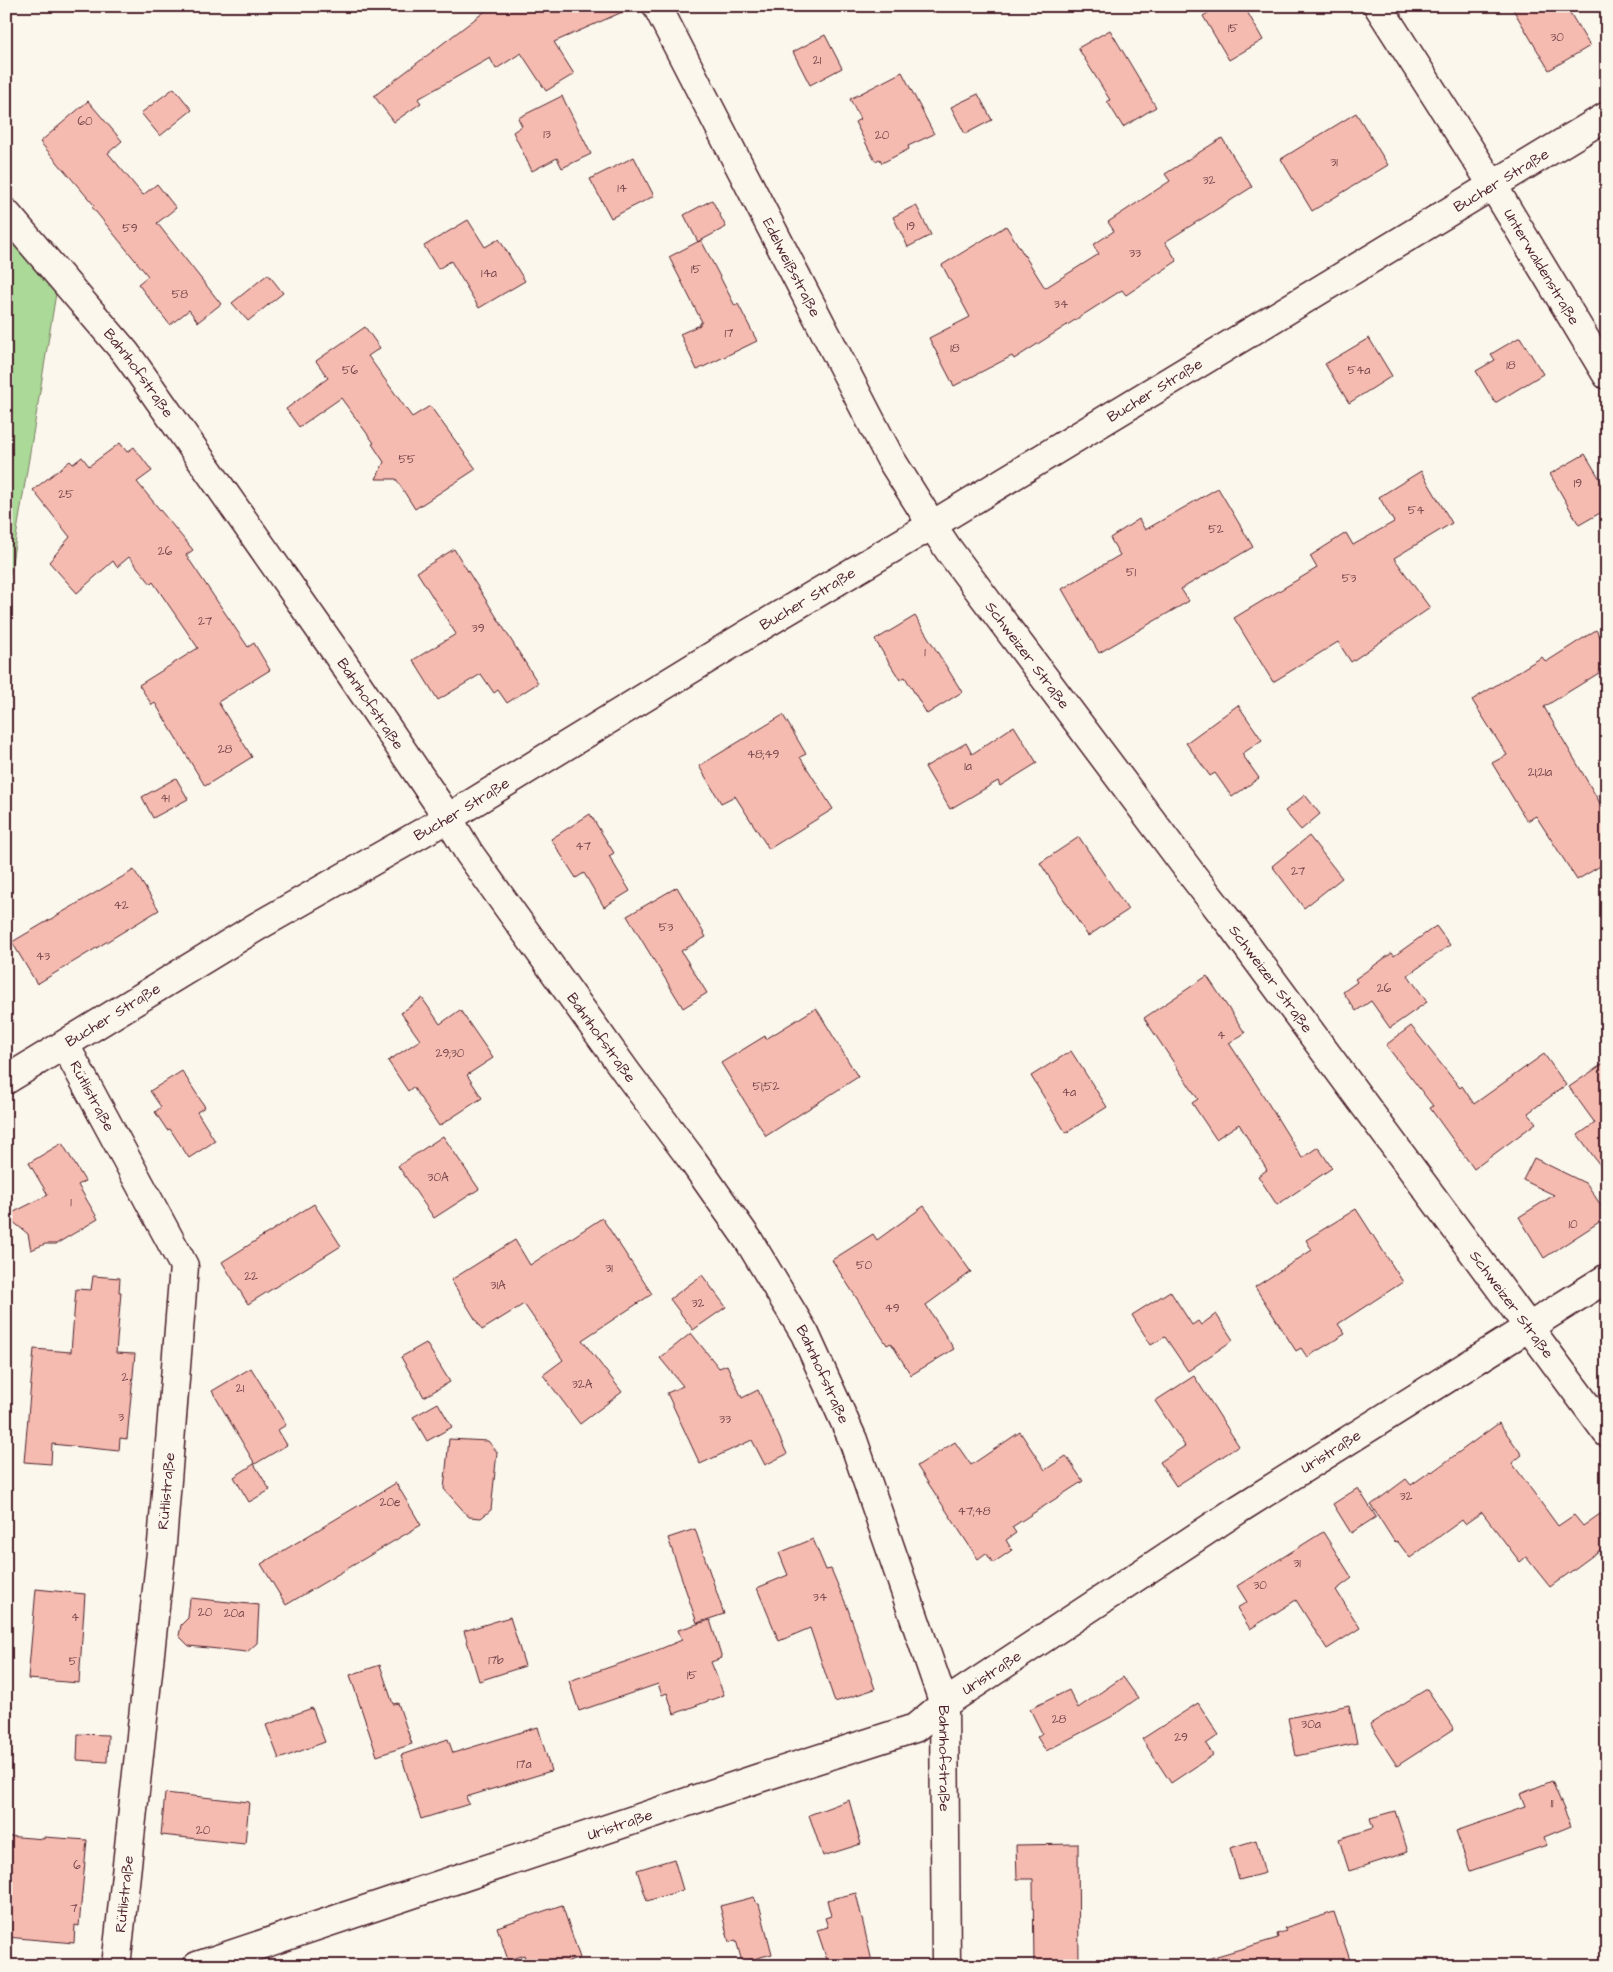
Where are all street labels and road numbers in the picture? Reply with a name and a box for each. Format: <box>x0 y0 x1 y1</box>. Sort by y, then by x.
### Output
street label: Bucher Straße <box>1450 144 1553 218</box>
street label: Unterwaldenstraße <box>1498 205 1585 329</box>
street label: Edelweißstraße <box>757 214 825 321</box>
street label: Bahnhofstraße <box>98 324 178 422</box>
street label: Bucher Straße <box>1103 354 1207 428</box>
street label: Bucher Straße <box>756 563 860 636</box>
street label: Schweizer Straße <box>980 597 1074 713</box>
street label: Bahnhofstraße <box>332 654 409 754</box>
street label: Bucher Straße <box>410 773 514 846</box>
street label: Schweizer Straße <box>1224 921 1317 1037</box>
street label: Bucher Straße <box>61 978 165 1052</box>
street label: Bahnhofstraße <box>562 988 641 1087</box>
street label: Rütlistraße <box>64 1057 120 1135</box>
street label: Schweizer Straße <box>1464 1246 1558 1363</box>
street label: Bahnhofstraße <box>791 1321 854 1427</box>
street label: Uristraße <box>1297 1425 1365 1479</box>
street label: Rütlistraße <box>153 1452 180 1530</box>
street label: Uristraße <box>958 1646 1026 1700</box>
street label: Bahnhofstraße <box>933 1705 955 1812</box>
street label: Uristraße <box>585 1804 655 1846</box>
street label: Rütlistraße <box>110 1855 139 1934</box>

